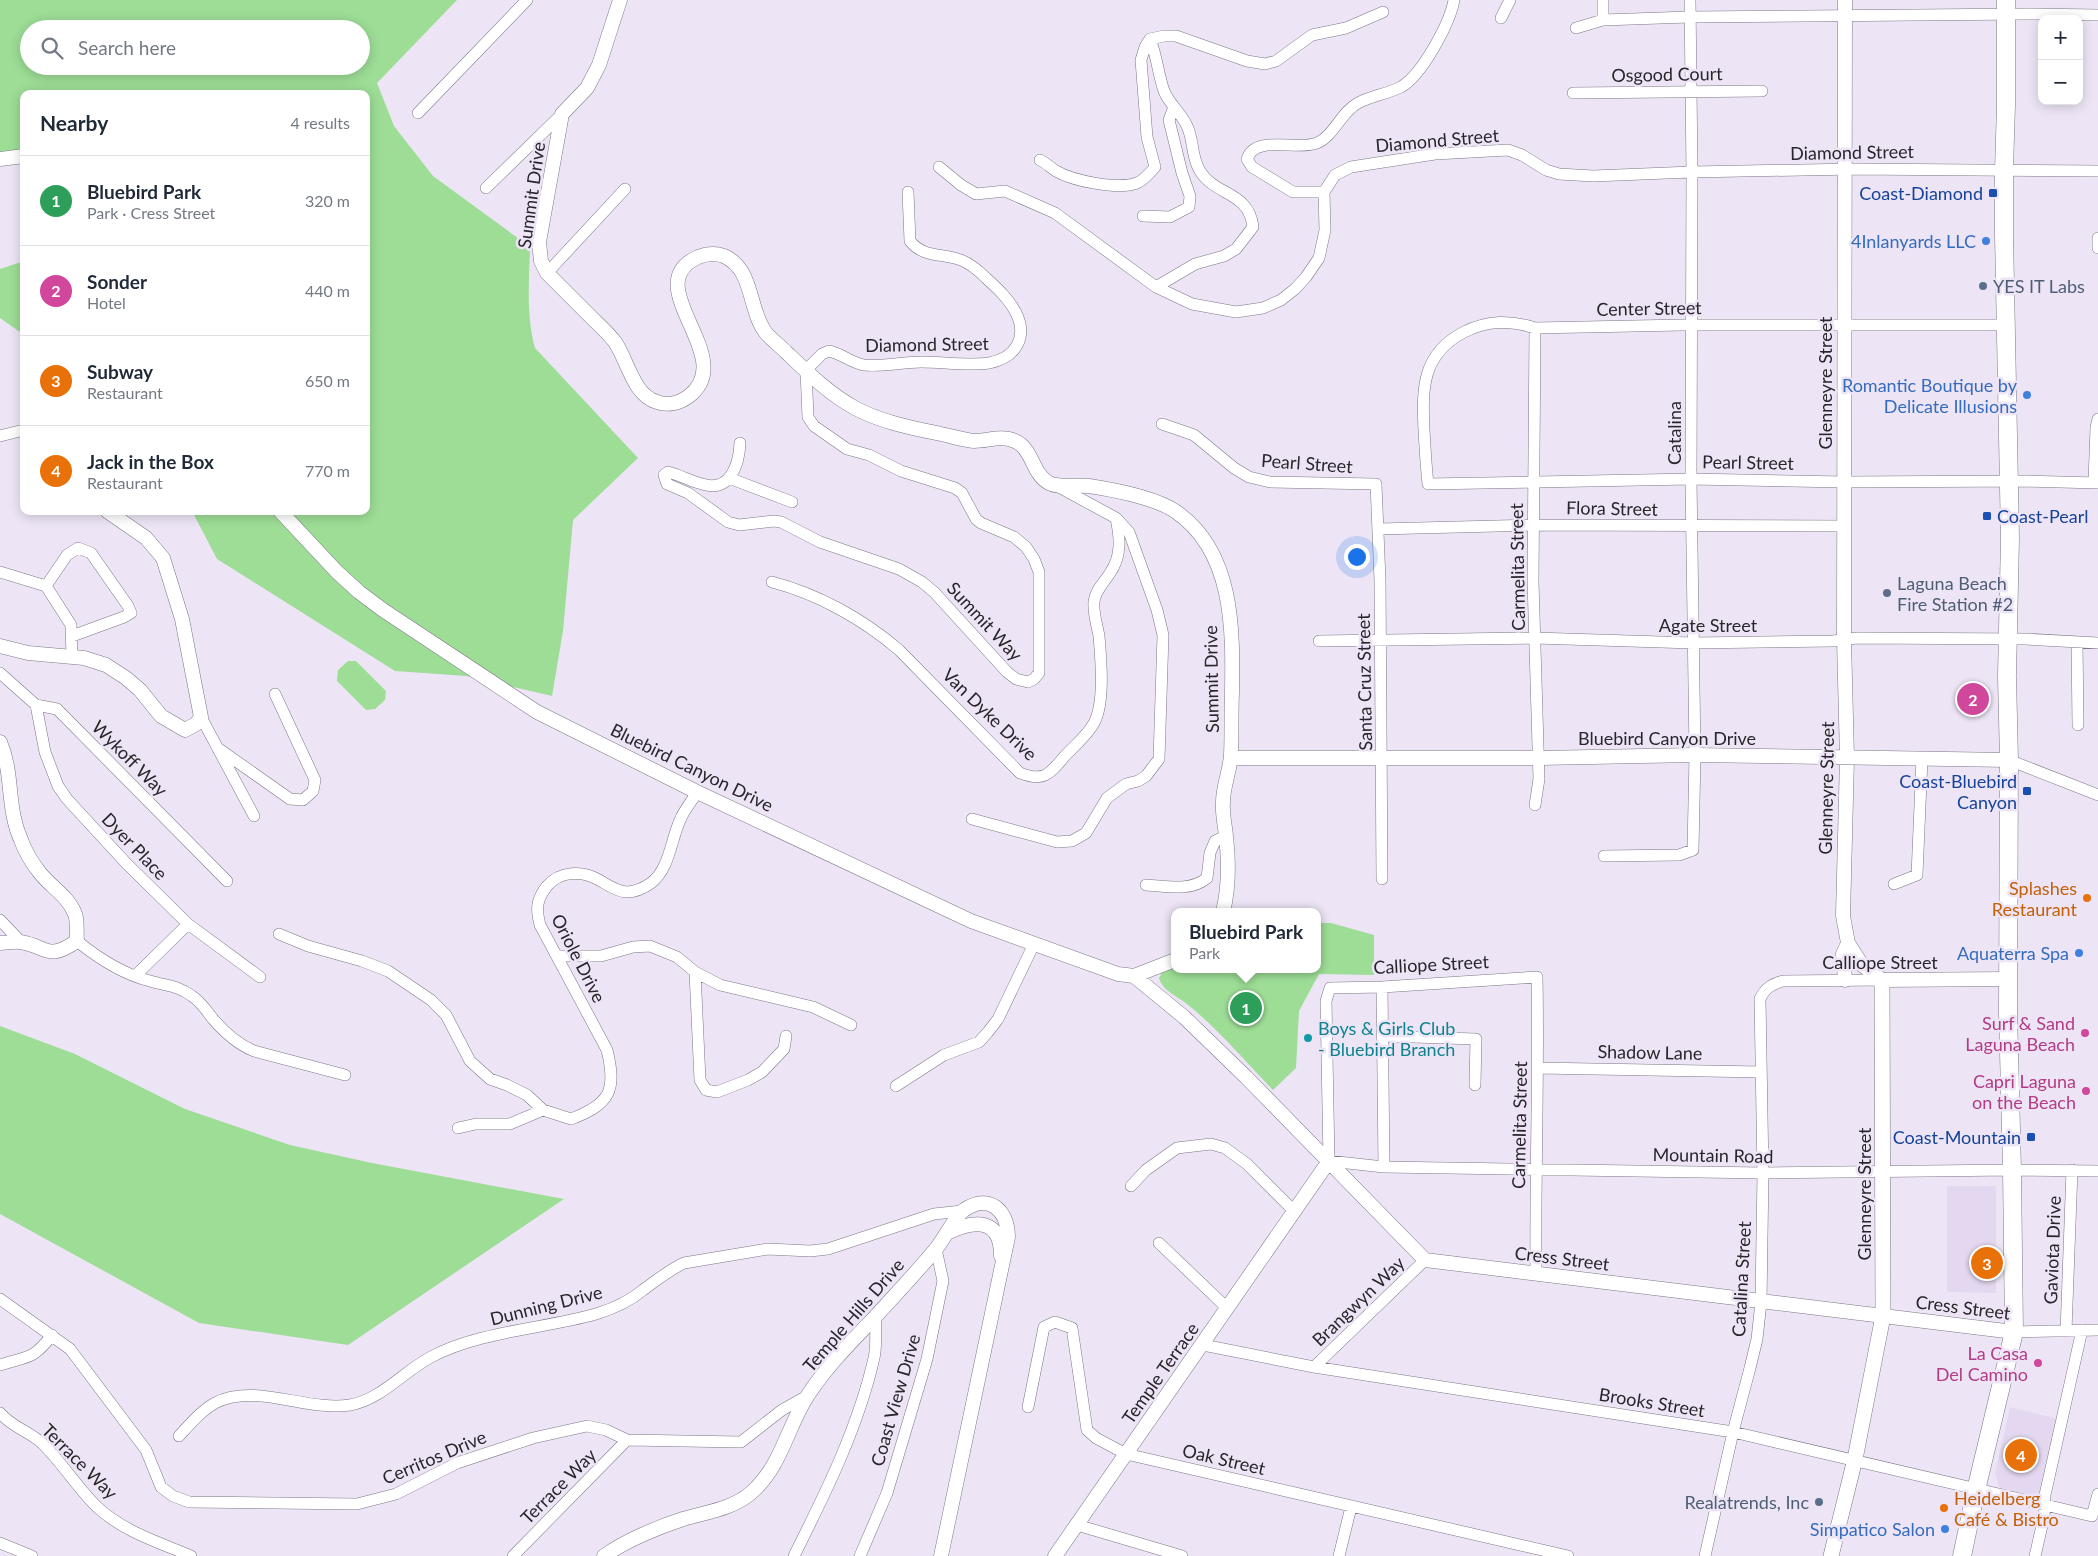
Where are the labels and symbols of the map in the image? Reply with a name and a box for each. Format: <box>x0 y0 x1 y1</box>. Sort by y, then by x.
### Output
street label: Osgood Court <box>1611 62 1723 86</box>
street label: Diamond Street <box>1374 124 1500 156</box>
street label: Summit Drive <box>513 140 549 250</box>
street label: Diamond Street <box>1790 140 1915 164</box>
place label: Coast-Diamond <box>1859 182 1983 204</box>
marker: Coast-Diamond <box>1987 187 1999 199</box>
place label: 4Inlanyards LLC <box>1851 230 1976 252</box>
marker: 4Inlanyards LLC <box>1980 235 1992 247</box>
place label: YES IT Labs <box>1993 275 2085 297</box>
marker: YES IT Labs <box>1977 280 1989 292</box>
street label: Center Street <box>1596 296 1702 320</box>
street label: Glenneyre Street <box>1814 316 1836 450</box>
street label: Diamond Street <box>865 332 990 356</box>
place label: Romantic Boutique by Delicate Illusions <box>1842 374 2018 417</box>
marker: Romantic Boutique by Delicate Illusions <box>2021 389 2033 401</box>
street label: Catalina <box>1663 401 1685 465</box>
street label: Pearl Street <box>1261 449 1354 477</box>
street label: Pearl Street <box>1702 450 1795 474</box>
street label: Flora Street <box>1566 496 1659 520</box>
street label: Carmelita Street <box>1505 502 1529 631</box>
place label: Coast-Pearl <box>1997 505 2089 527</box>
marker: Coast-Pearl <box>1981 510 1993 522</box>
your location <box>1344 544 1370 570</box>
place label: Laguna Beach Fire Station #2 <box>1897 572 2013 615</box>
street label: Summit Way <box>943 577 1028 666</box>
marker: Laguna Beach Fire Station #2 <box>1881 587 1893 599</box>
street label: Santa Cruz Street <box>1352 613 1376 751</box>
street label: Agate Street <box>1659 614 1758 636</box>
street label: Summit Drive <box>1199 625 1223 733</box>
street label: Van Dyke Drive <box>938 663 1042 765</box>
pin: 2 <box>1957 680 1989 718</box>
street label: Wykoff Way <box>88 716 173 801</box>
street label: Bluebird Canyon Drive <box>607 718 777 816</box>
street label: Glenneyre Street <box>1814 721 1838 855</box>
street label: Bluebird Canyon Drive <box>1578 727 1756 749</box>
place label: Coast-Bluebird Canyon <box>1899 770 2017 813</box>
marker: Coast-Bluebird Canyon <box>2021 785 2033 797</box>
street label: Dyer Place <box>98 808 172 884</box>
place label: Splashes Restaurant <box>1992 877 2078 920</box>
marker: Splashes Restaurant <box>2081 892 2093 904</box>
street label: Oriole Drive <box>547 910 611 1006</box>
place label: Aquaterra Spa <box>1957 942 2069 964</box>
marker: Aquaterra Spa <box>2073 947 2085 959</box>
street label: Calliope Street <box>1373 950 1490 978</box>
street label: Calliope Street <box>1822 951 1938 973</box>
pin: 1 <box>1230 989 1262 1027</box>
place label: Surf & Sand Laguna Beach <box>1965 1012 2075 1055</box>
place label: Boys & Girls Club - Bluebird Branch <box>1318 1017 1455 1060</box>
marker: Surf & Sand Laguna Beach <box>2079 1027 2091 1039</box>
marker: Boys & Girls Club - Bluebird Branch <box>1302 1032 1314 1044</box>
street label: Shadow Lane <box>1597 1040 1703 1064</box>
street label: Carmelita Street <box>1507 1060 1531 1189</box>
place label: Capri Laguna on the Beach <box>1972 1070 2076 1113</box>
marker: Capri Laguna on the Beach <box>2080 1085 2092 1097</box>
place label: Coast-Mountain <box>1893 1126 2021 1148</box>
street label: Glenneyre Street <box>1853 1127 1875 1261</box>
marker: Coast-Mountain <box>2025 1131 2037 1143</box>
street label: Mountain Road <box>1652 1143 1774 1167</box>
street label: Gaviota Drive <box>2039 1195 2065 1305</box>
street label: Catalina Street <box>1727 1220 1755 1337</box>
street label: Cress Street <box>1513 1241 1611 1275</box>
pin: 3 <box>1971 1244 2003 1282</box>
street label: Brangwyn Way <box>1307 1251 1409 1350</box>
street label: Temple Hills Drive <box>798 1254 908 1376</box>
street label: Dunning Drive <box>488 1280 604 1330</box>
street label: Cress Street <box>1914 1290 2012 1324</box>
street label: Temple Terrace <box>1117 1318 1203 1428</box>
street label: Coast View Drive <box>866 1331 924 1469</box>
place label: La Casa Del Camino <box>1936 1342 2028 1385</box>
marker: La Casa Del Camino <box>2032 1357 2044 1369</box>
street label: Brooks Street <box>1597 1383 1707 1421</box>
street label: Terrace Way <box>38 1419 123 1504</box>
street label: Cerritos Drive <box>379 1425 489 1489</box>
pin: 4 <box>2005 1436 2037 1474</box>
street label: Oak Street <box>1180 1439 1268 1479</box>
street label: Terrace Way <box>516 1443 601 1528</box>
place label: Heidelberg Café & Bistro <box>1954 1487 2059 1530</box>
place label: Realatrends, Inc <box>1684 1491 1809 1513</box>
marker: Realatrends, Inc <box>1813 1496 1825 1508</box>
marker: Heidelberg Café & Bistro <box>1938 1502 1950 1514</box>
place label: Simpatico Salon <box>1810 1518 1935 1540</box>
marker: Simpatico Salon <box>1939 1523 1951 1535</box>

